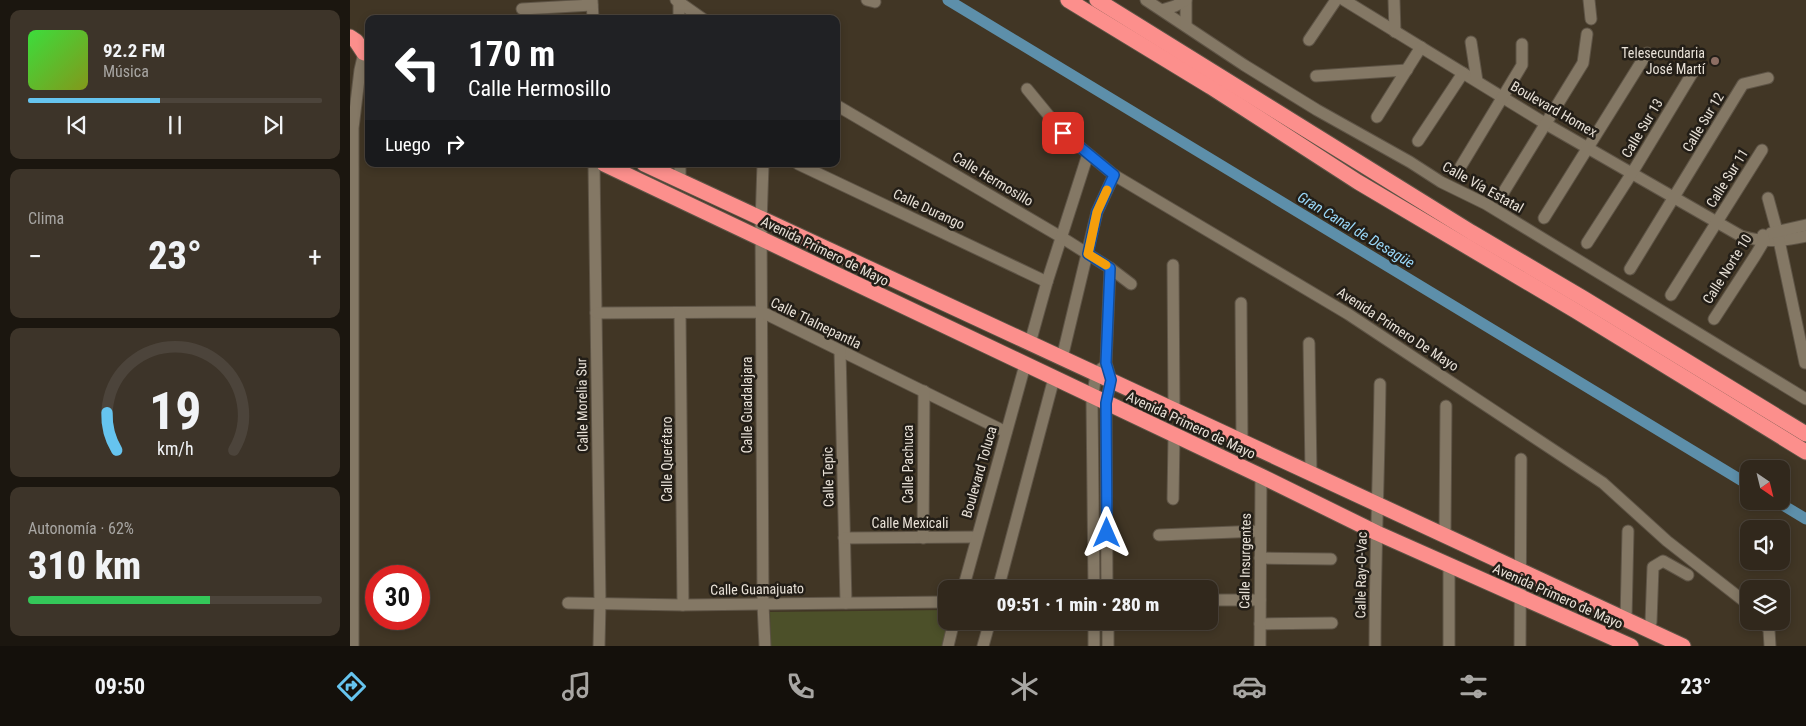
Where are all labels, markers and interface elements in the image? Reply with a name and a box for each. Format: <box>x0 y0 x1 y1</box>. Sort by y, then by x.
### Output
text: 170 m <box>468 34 555 75</box>
icon: left <box>385 35 450 100</box>
text: 92.2 FM <box>103 39 165 62</box>
place label: Telesecundaria José Martí <box>1621 45 1706 77</box>
marker: Telesecundaria José Martí <box>1709 55 1721 67</box>
text: Música <box>103 62 149 81</box>
text: Calle Hermosillo <box>468 76 611 101</box>
street label: Boulevard Homex <box>1508 78 1600 140</box>
street label: Calle Sur 12 <box>1679 89 1727 154</box>
street label: Calle Sur 13 <box>1618 96 1666 160</box>
icon: previous <box>63 111 91 139</box>
icon: pause <box>161 111 189 139</box>
icon: next <box>259 111 287 139</box>
pin <box>1042 112 1084 154</box>
icon: arrive <box>1049 119 1077 147</box>
icon: right <box>441 130 469 158</box>
text: Luego <box>385 133 431 156</box>
street label: Calle Sur 11 <box>1703 146 1751 210</box>
street label: Calle Hermosillo <box>950 149 1036 209</box>
street label: Calle Vía Estatal <box>1440 158 1526 216</box>
street label: Calle Durango <box>891 185 967 233</box>
water label: Gran Canal de Desagüe <box>1294 188 1418 272</box>
text: Clima <box>28 209 64 228</box>
street label: Avenida Primero de Mayo <box>758 213 892 289</box>
street label: Calle Norte 10 <box>1699 231 1755 307</box>
text: 23° <box>148 234 202 278</box>
text: − <box>28 240 42 273</box>
text: + <box>308 240 322 273</box>
street label: Avenida Primero De Mayo <box>1334 284 1462 374</box>
street label: Calle Tlalnepantla <box>768 294 864 352</box>
street label: Calle Guadalajara <box>739 357 755 453</box>
street label: Calle Morelia Sur <box>573 358 591 452</box>
text: 19 <box>149 381 201 442</box>
street label: Avenida Primero de Mayo <box>1124 388 1258 462</box>
street label: Calle Querétaro <box>659 416 675 502</box>
street label: Boulevard Toluca <box>958 424 1000 520</box>
street label: Calle Pachuca <box>900 425 916 503</box>
text: km/h <box>157 438 193 459</box>
street label: Calle Tepic <box>819 447 837 507</box>
north arrow <box>1740 460 1790 510</box>
map controls <box>1740 460 1790 630</box>
position arrow <box>1080 506 1132 558</box>
street label: Calle Insurgentes <box>1236 513 1254 609</box>
street label: Calle Mexicali <box>872 515 948 531</box>
text: Autonomía · 62% <box>28 519 134 538</box>
button: sound <box>1740 520 1790 570</box>
street label: Calle Ray-O-Vac <box>1352 531 1370 619</box>
text: 310 km <box>28 544 141 588</box>
street label: Avenida Primero de Mayo <box>1491 560 1625 632</box>
speed limit sign: 30 <box>365 565 430 630</box>
street label: Calle Guanajuato <box>710 580 804 598</box>
button: layers <box>1740 580 1790 630</box>
text: 09:51 · 1 min · 280 m <box>997 593 1159 616</box>
icon: directions <box>334 669 369 704</box>
icon: music <box>559 669 594 704</box>
icon: phone <box>783 669 818 704</box>
icon: climate <box>1007 669 1042 704</box>
icon: car <box>1232 669 1267 704</box>
icon: filters <box>1456 669 1491 704</box>
text: 09:50 <box>95 674 145 699</box>
text: 23° <box>1680 674 1711 699</box>

